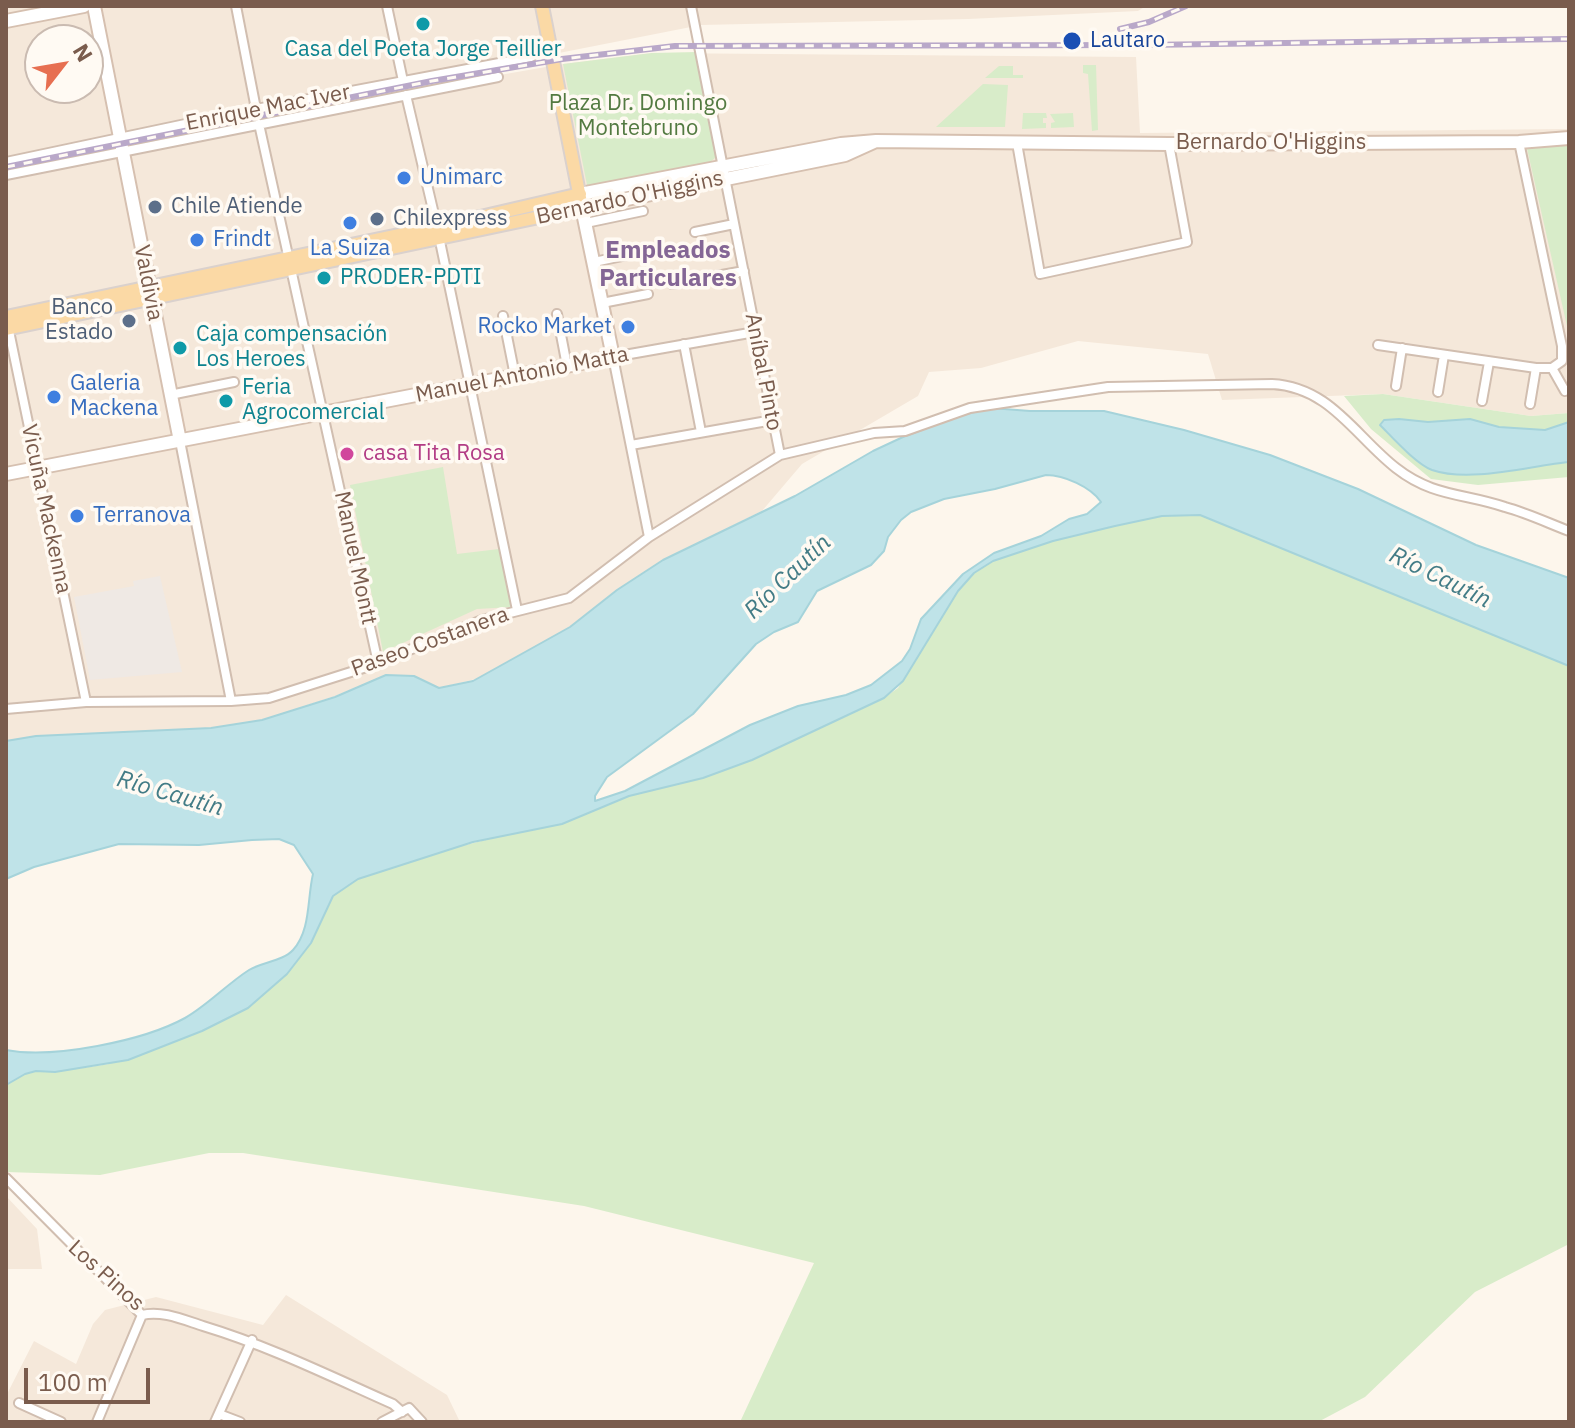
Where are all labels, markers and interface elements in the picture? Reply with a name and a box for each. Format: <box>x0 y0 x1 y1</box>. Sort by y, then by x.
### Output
marker: Casa del Poeta Jorge Teillier <box>414 15 432 33</box>
north arrow <box>24 24 104 104</box>
place label: Lautaro <box>1090 28 1165 54</box>
marker: Lautaro <box>1061 30 1083 52</box>
place label: Casa del Poeta Jorge Teillier <box>284 37 562 63</box>
text: N <box>67 38 100 67</box>
street label: Enrique Mac Iver <box>184 79 352 137</box>
park label: Plaza Dr. Domingo Montebruno <box>549 91 727 142</box>
street label: Bernardo O'Higgins <box>1176 130 1366 156</box>
place label: Unimarc <box>420 165 503 191</box>
street label: Bernardo O'Higgins <box>534 165 726 231</box>
marker: Unimarc <box>395 169 413 187</box>
place label: Chile Atiende <box>171 194 303 220</box>
marker: Chile Atiende <box>146 198 164 216</box>
place label: Chilexpress <box>393 206 508 232</box>
marker: Chilexpress <box>368 210 386 228</box>
marker: La Suiza <box>341 214 359 232</box>
place label: Frindt <box>213 227 271 253</box>
marker: Frindt <box>188 231 206 249</box>
place label: La Suiza <box>310 236 390 262</box>
district label: Empleados Particulares <box>599 237 737 293</box>
street label: Valdivia <box>128 243 168 323</box>
place label: PRODER-PDTI <box>340 265 482 291</box>
marker: PRODER-PDTI <box>315 269 333 287</box>
place label: Banco Estado <box>45 295 113 346</box>
street label: Aníbal Pinto <box>739 311 787 433</box>
marker: Banco Estado <box>120 312 138 330</box>
place label: Rocko Market <box>477 314 612 340</box>
marker: Rocko Market <box>619 318 637 336</box>
place label: Caja compensación Los Heroes <box>196 322 387 374</box>
marker: Caja compensación Los Heroes <box>171 339 189 357</box>
street label: Manuel Antonio Matta <box>413 341 631 409</box>
place label: Galeria Mackena <box>70 371 158 422</box>
place label: Feria Agrocomercial <box>242 375 385 426</box>
marker: Galeria Mackena <box>45 388 63 406</box>
marker: Feria Agrocomercial <box>217 392 235 410</box>
street label: Vicuña Mackenna <box>15 422 77 596</box>
place label: casa Tita Rosa <box>363 441 505 467</box>
marker: casa Tita Rosa <box>338 445 356 463</box>
street label: Manuel Montt <box>328 489 382 627</box>
place label: Terranova <box>93 503 191 529</box>
marker: Terranova <box>68 507 86 525</box>
water label: Río Cautín <box>739 529 837 625</box>
water label: Río Cautín <box>1384 541 1496 615</box>
street label: Paseo Costanera <box>348 601 512 683</box>
water label: Río Cautín <box>113 765 227 823</box>
street label: Los Pinos <box>62 1235 150 1317</box>
scale bar <box>28 1352 154 1402</box>
text: 100 m <box>38 1366 108 1398</box>

